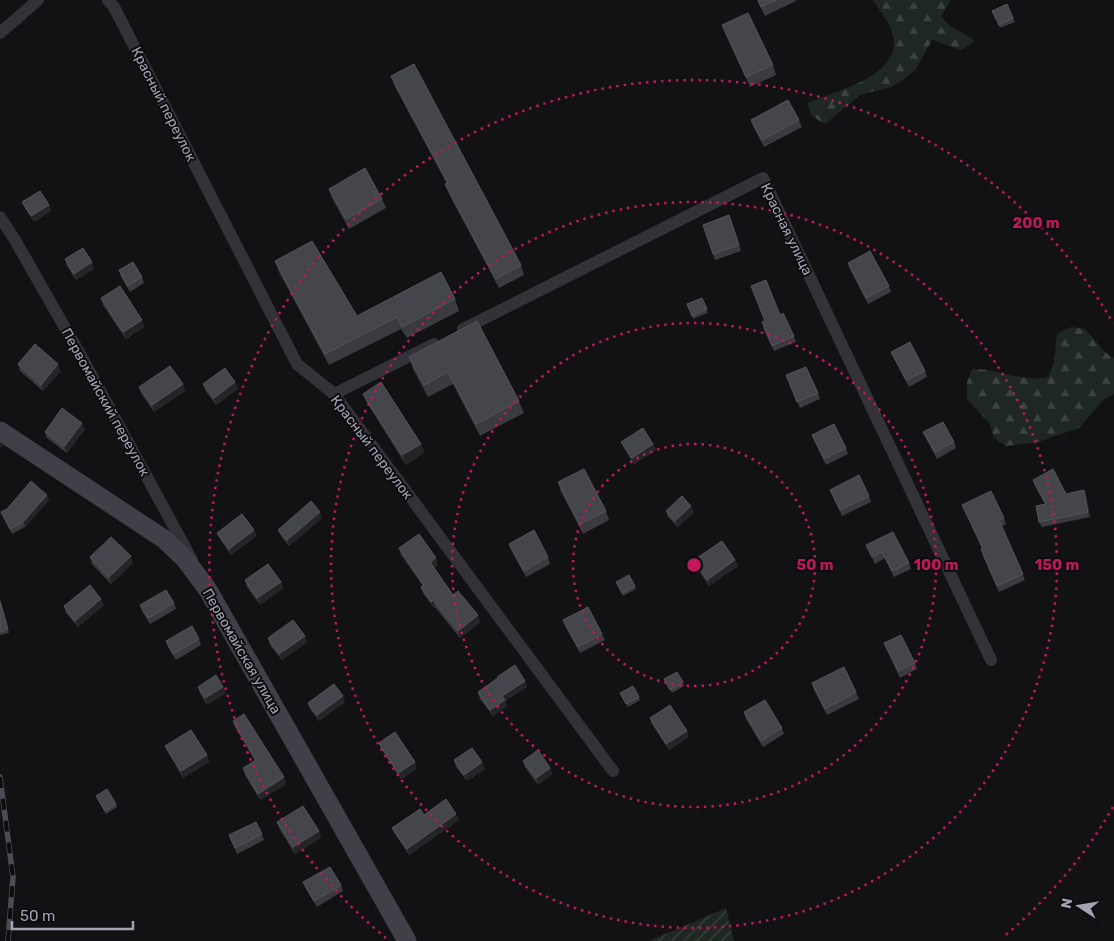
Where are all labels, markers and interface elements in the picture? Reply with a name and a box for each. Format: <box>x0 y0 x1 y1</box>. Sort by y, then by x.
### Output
street label: Красный переулок <box>127 44 200 165</box>
street label: Красная улица <box>757 180 816 278</box>
text: 200 m <box>1012 214 1060 232</box>
street label: Первомайский переулок <box>58 325 154 480</box>
street label: Красный переулок <box>327 392 417 503</box>
centre of rings <box>685 556 703 574</box>
text: 50 m <box>797 556 833 574</box>
text: 100 m <box>914 556 958 574</box>
text: 150 m <box>1035 556 1079 574</box>
street label: Первомайская улица <box>199 585 284 717</box>
north arrow <box>1054 881 1104 931</box>
text: N <box>1057 897 1076 910</box>
scale bar <box>12 898 134 930</box>
text: 50 m <box>20 907 55 925</box>

